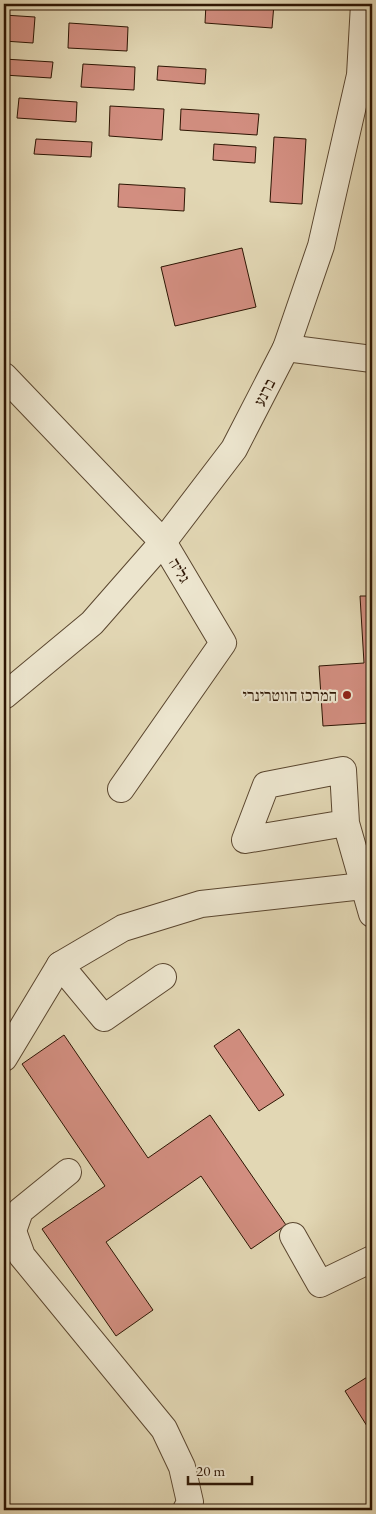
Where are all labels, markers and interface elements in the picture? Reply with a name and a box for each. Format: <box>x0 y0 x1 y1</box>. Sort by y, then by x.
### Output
street label: ברנע <box>249 375 280 410</box>
street label: גליה <box>164 554 195 587</box>
place label: המרכז הווטרינרי <box>243 685 337 706</box>
marker: המרכז הווטרינרי <box>341 689 353 701</box>
scale bar <box>188 1454 252 1486</box>
text: 20 m <box>196 1461 225 1480</box>

